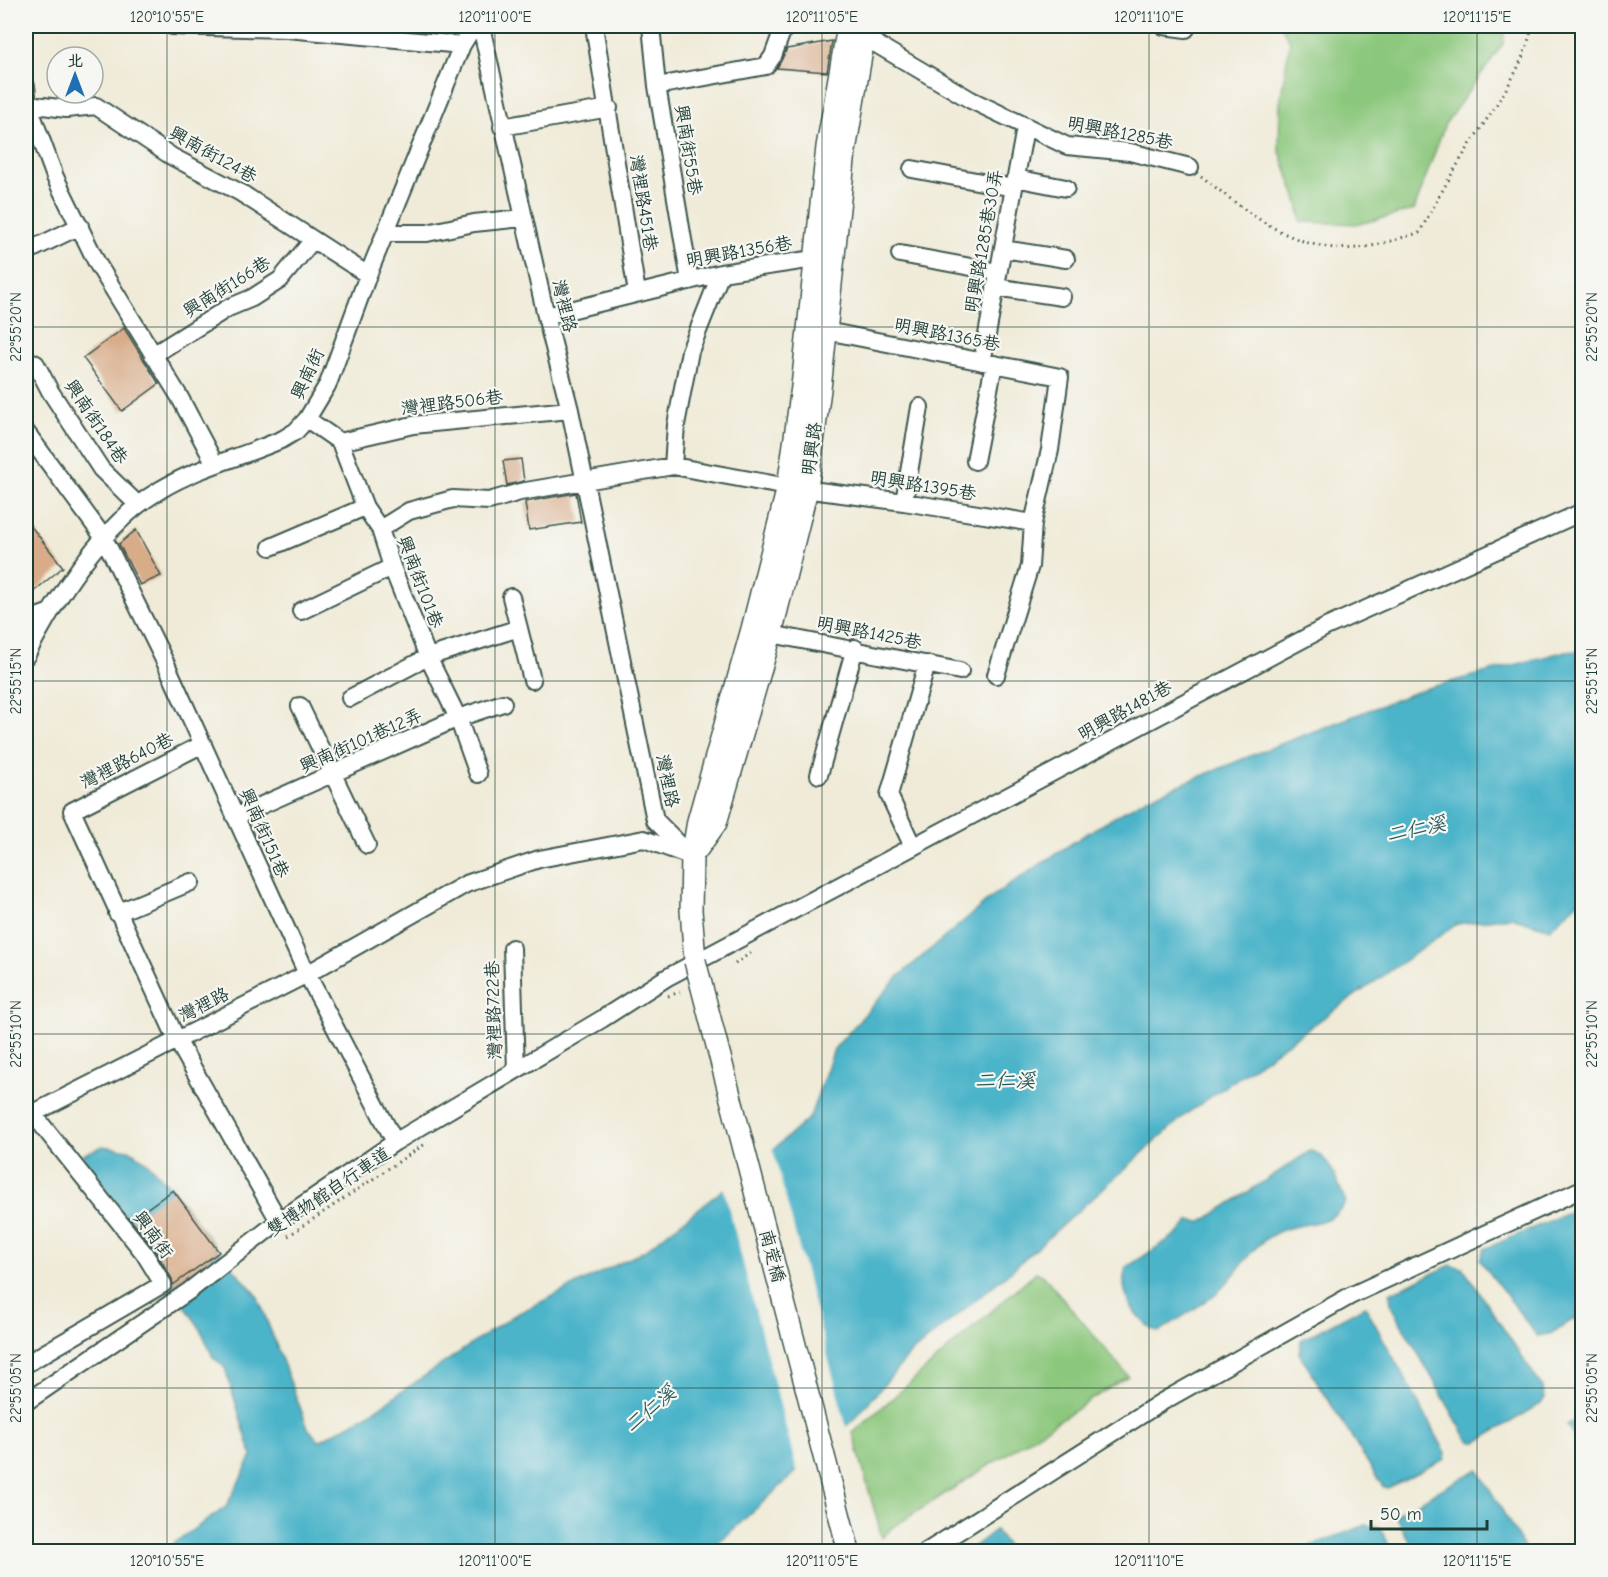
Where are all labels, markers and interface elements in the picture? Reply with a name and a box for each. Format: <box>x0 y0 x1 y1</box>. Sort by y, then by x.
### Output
text: 120°10'55"E <box>130 8 204 26</box>
text: 120°11'00"E <box>459 8 531 26</box>
text: 120°11'05"E <box>786 8 858 26</box>
text: 120°11'10"E <box>1114 8 1184 26</box>
text: 120°11'15"E <box>1443 8 1511 26</box>
north arrow <box>45 45 105 105</box>
text: 北 <box>67 52 83 70</box>
street label: 興南街55巷 <box>670 103 706 197</box>
street label: 明興路1285巷 <box>1065 112 1175 154</box>
street label: 興南街124巷 <box>165 122 261 188</box>
street label: 灣裡路451巷 <box>625 153 661 253</box>
street label: 明興路1285巷30弄 <box>961 167 1007 315</box>
street label: 明興路1356巷 <box>684 232 794 272</box>
street label: 興南街166巷 <box>180 252 274 322</box>
street label: 灣裡路 <box>547 277 581 335</box>
text: 22°55'20"N <box>7 292 25 362</box>
text: 22°55'20"N <box>1583 292 1601 362</box>
street label: 明興路1365巷 <box>892 314 1002 356</box>
street label: 興南街 <box>287 345 329 403</box>
street label: 興南街184巷 <box>60 376 132 468</box>
street label: 灣裡路506巷 <box>400 386 504 420</box>
street label: 明興路 <box>798 421 826 477</box>
street label: 明興路1395巷 <box>868 467 978 505</box>
street label: 興南街101巷 <box>393 533 447 631</box>
street label: 明興路1425巷 <box>814 612 924 654</box>
text: 22°55'15"N <box>7 648 25 714</box>
text: 22°55'15"N <box>1583 648 1601 714</box>
street label: 明興路1481巷 <box>1074 677 1176 745</box>
street label: 興南街101巷12弄 <box>297 705 425 777</box>
street label: 灣裡路640巷 <box>77 729 177 793</box>
street label: 灣裡路 <box>651 752 683 810</box>
street label: 興南街151巷 <box>235 785 293 881</box>
water label: 二仁溪 <box>1384 811 1449 846</box>
street label: 灣裡路722巷 <box>482 960 506 1060</box>
street label: 灣裡路 <box>175 983 233 1027</box>
text: 22°55'10"N <box>7 1000 25 1068</box>
text: 22°55'10"N <box>1583 1000 1601 1068</box>
water label: 二仁溪 <box>975 1069 1036 1092</box>
street label: 雙博物館自行車道 <box>263 1143 395 1241</box>
street label: 興南街 <box>129 1207 177 1263</box>
street label: 南萣橋 <box>755 1227 789 1285</box>
text: 22°55'05"N <box>7 1353 25 1423</box>
text: 22°55'05"N <box>1583 1353 1601 1423</box>
water label: 二仁溪 <box>620 1380 681 1437</box>
scale bar <box>1371 1493 1486 1531</box>
text: 50 m <box>1380 1504 1422 1525</box>
text: 120°10'55"E <box>130 1552 204 1570</box>
text: 120°11'00"E <box>459 1552 531 1570</box>
text: 120°11'05"E <box>786 1552 858 1570</box>
text: 120°11'10"E <box>1114 1552 1184 1570</box>
text: 120°11'15"E <box>1443 1552 1511 1570</box>

